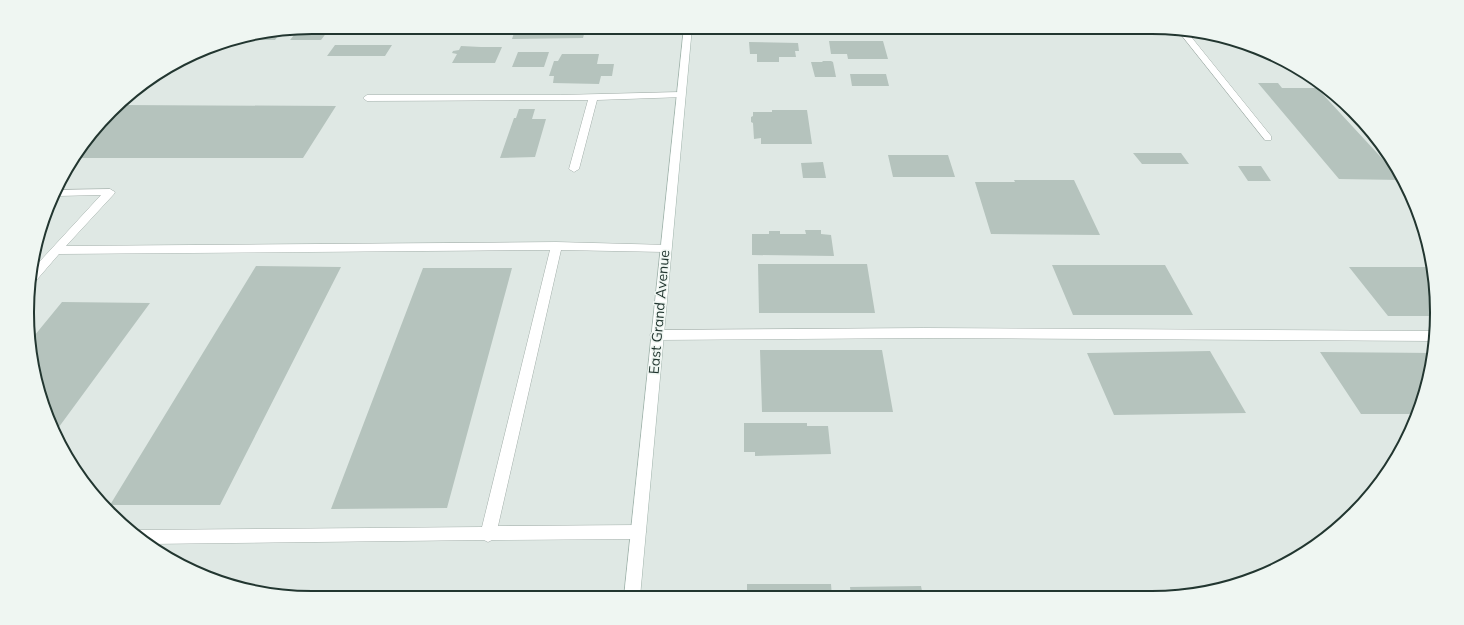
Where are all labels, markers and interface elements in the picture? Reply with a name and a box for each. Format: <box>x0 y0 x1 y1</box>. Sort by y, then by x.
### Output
street label: East Grand Avenue <box>645 249 673 375</box>

